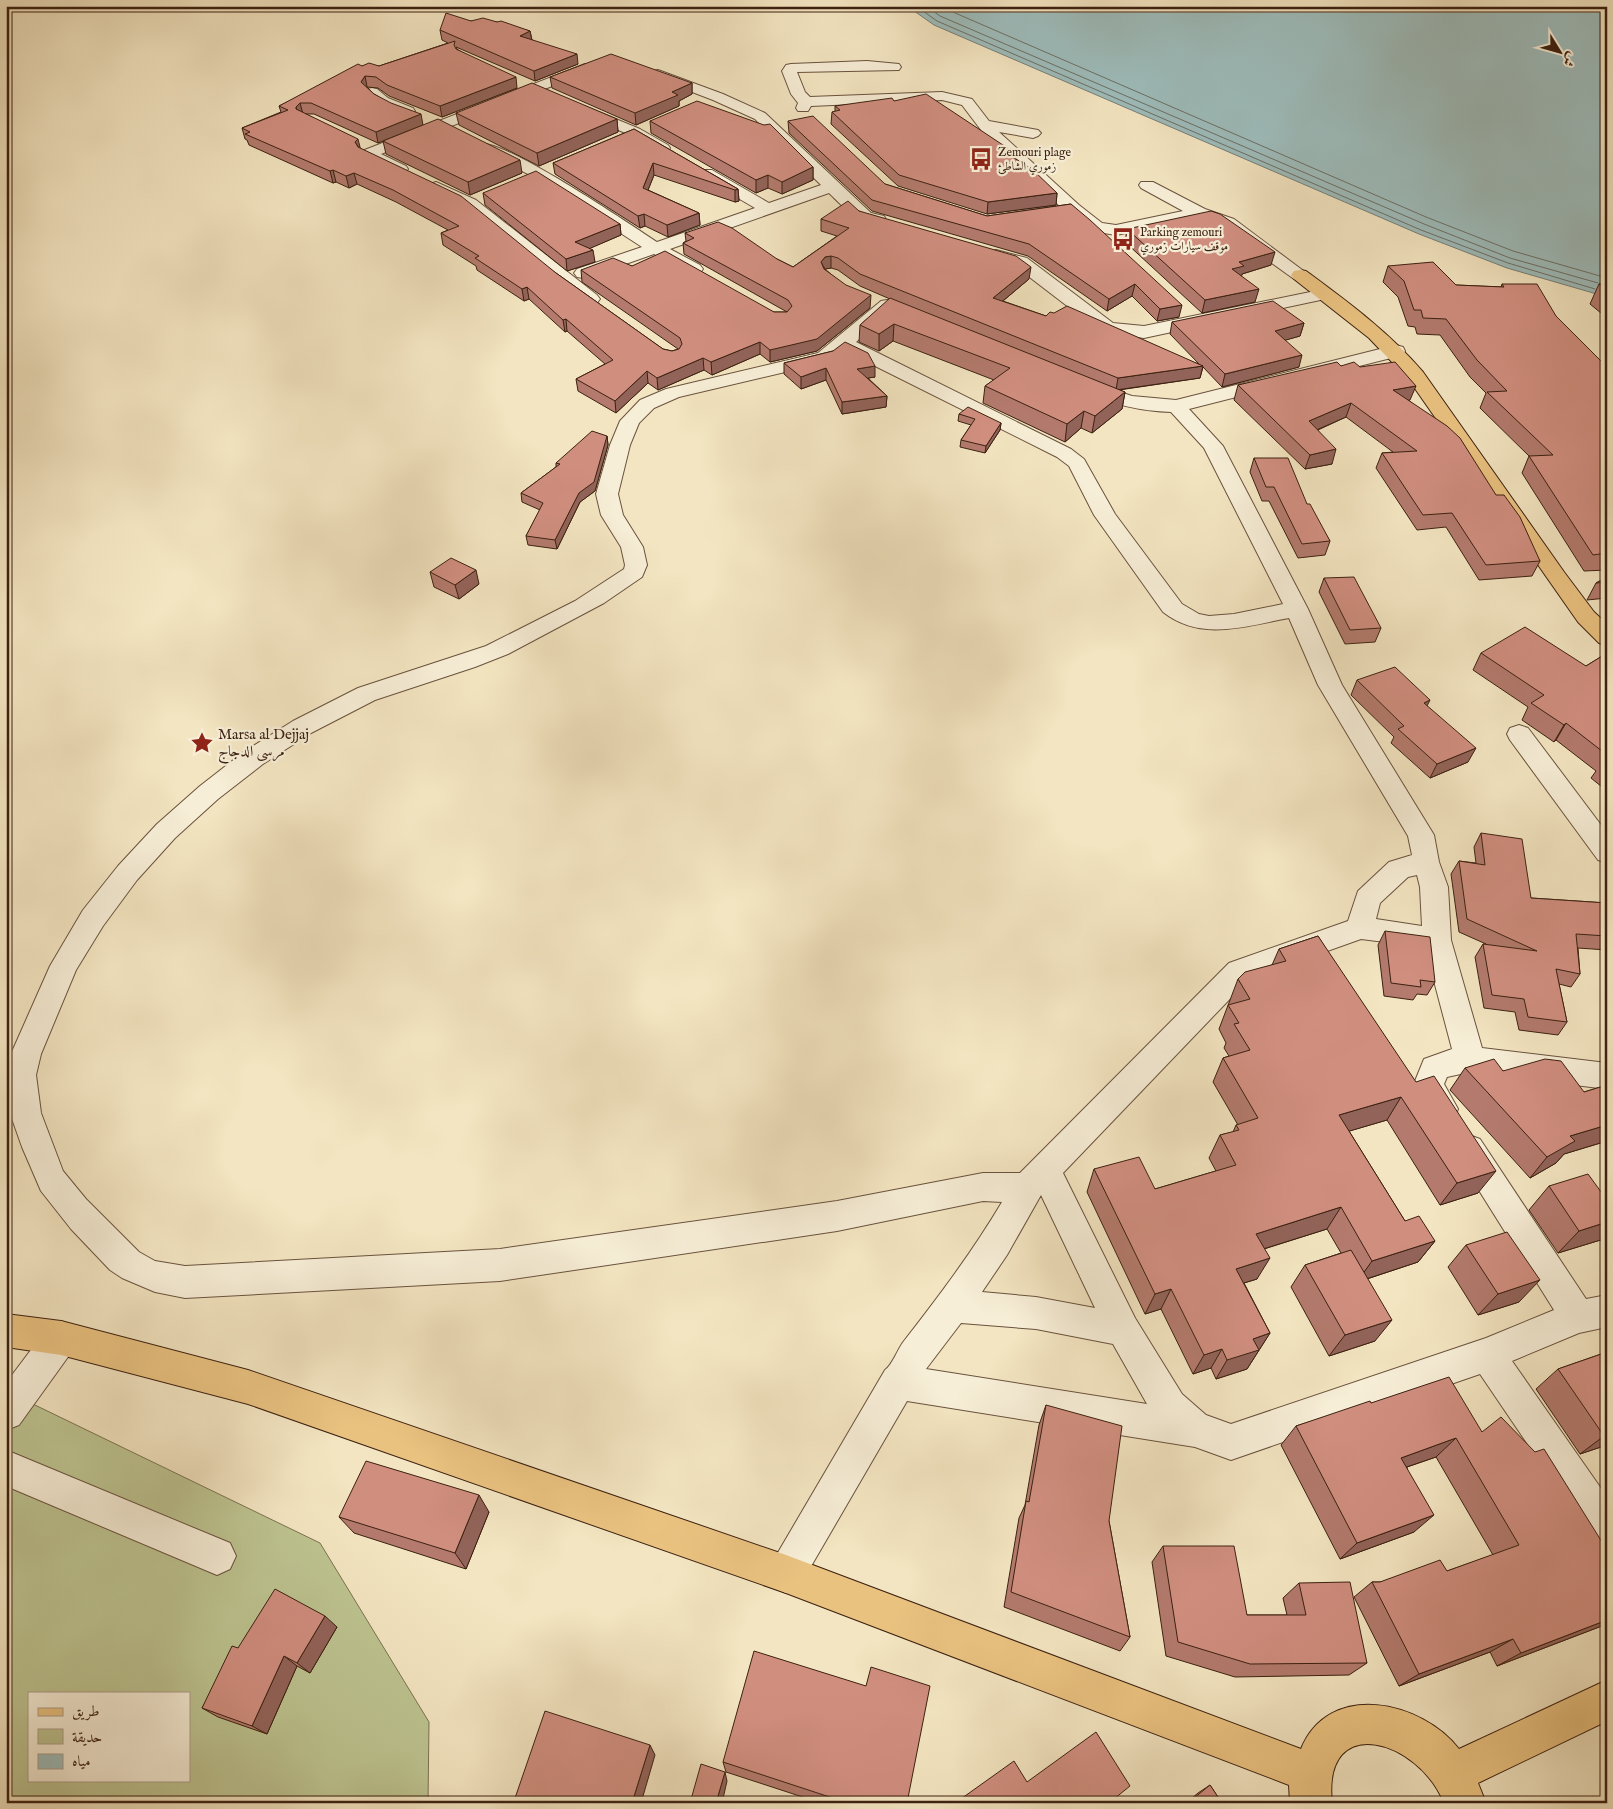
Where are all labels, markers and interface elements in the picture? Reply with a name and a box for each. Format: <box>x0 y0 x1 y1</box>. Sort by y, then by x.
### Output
north arrow <box>1536 28 1586 78</box>
text: ش <box>1558 48 1581 70</box>
place label: Zemouri plage زموري الشاطئ <box>998 145 1071 176</box>
bus stop icon: Zemouri plage زموري الشاطئ <box>968 146 994 172</box>
place label: Parking zemouri موقف سيارات زموري <box>1140 225 1228 256</box>
bus stop icon: Parking zemouri موقف سيارات زموري <box>1110 226 1136 252</box>
place label: Marsa al Dejjaj مرسى الدجاج <box>218 725 309 764</box>
place icon: Marsa al Dejjaj مرسى الدجاج <box>189 730 215 756</box>
legend <box>28 1692 190 1782</box>
text: طريق <box>72 1702 99 1721</box>
text: حديقة <box>72 1728 102 1747</box>
text: مياه <box>72 1752 90 1771</box>

